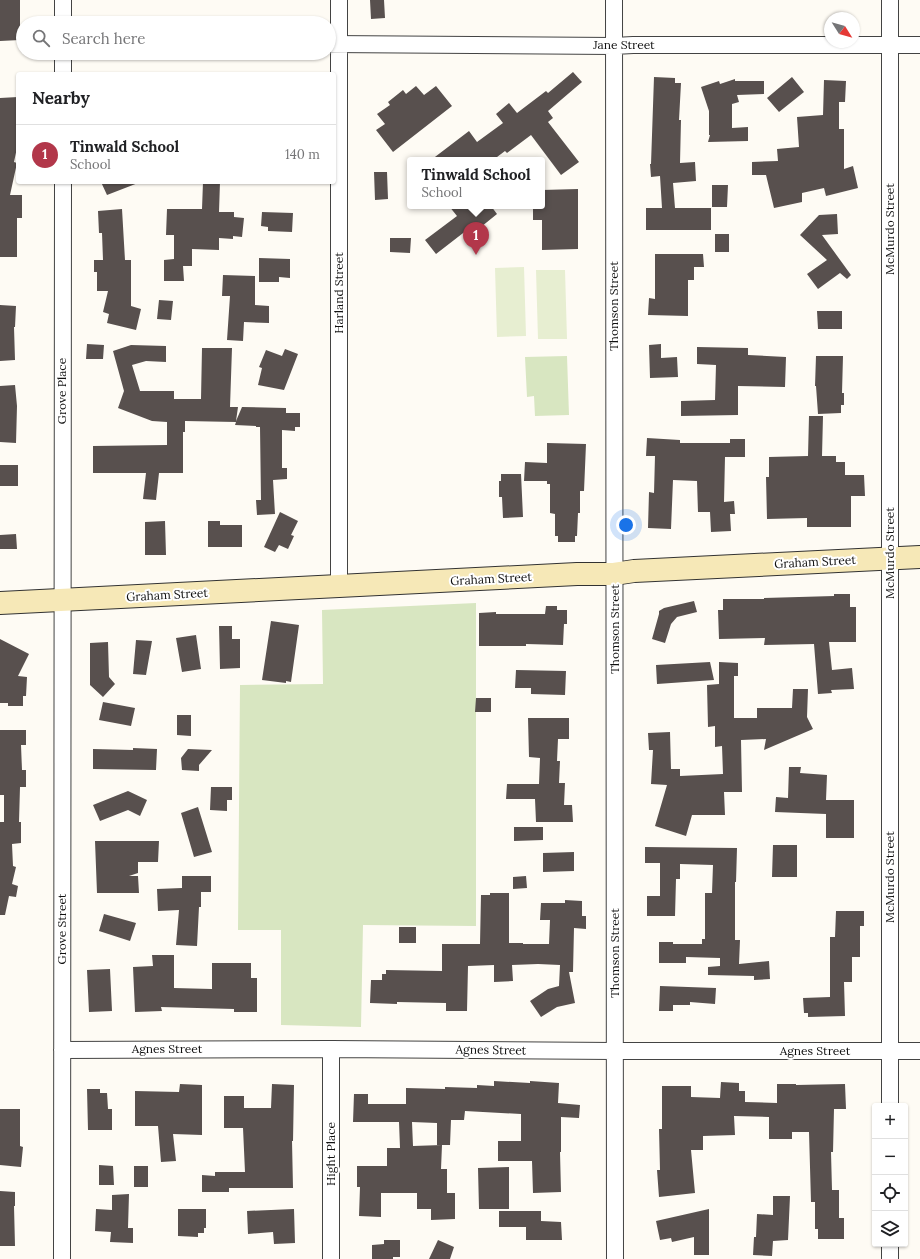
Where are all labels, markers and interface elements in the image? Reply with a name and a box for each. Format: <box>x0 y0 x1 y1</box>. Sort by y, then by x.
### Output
north arrow <box>824 12 860 48</box>
search box <box>16 16 336 60</box>
icon: search <box>30 27 52 49</box>
text: Search here <box>62 29 145 48</box>
street label: Jane Street <box>592 37 655 52</box>
text: Nearby <box>32 87 90 109</box>
text: Tinwald School <box>70 137 179 156</box>
text: 1 <box>42 146 48 163</box>
text: 140 m <box>285 146 320 163</box>
text: School <box>70 156 111 173</box>
popup <box>407 157 545 209</box>
text: Tinwald School <box>421 165 531 184</box>
street label: McMurdo Street <box>882 183 897 275</box>
text: School <box>421 184 462 201</box>
pin: 1 <box>463 222 489 255</box>
street label: Harland Street <box>331 252 346 334</box>
street label: Thomson Street <box>606 261 621 351</box>
street label: Grove Place <box>54 357 69 424</box>
street label: McMurdo Street <box>882 507 897 599</box>
your location <box>616 515 636 535</box>
street label: Graham Street <box>774 552 857 571</box>
street label: Graham Street <box>450 569 533 588</box>
street label: Thomson Street <box>607 584 622 674</box>
street label: Graham Street <box>126 585 209 604</box>
street label: McMurdo Street <box>882 831 897 923</box>
street label: Grove Street <box>54 893 69 964</box>
street label: Thomson Street <box>607 908 622 998</box>
street label: Agnes Street <box>131 1041 203 1056</box>
street label: Agnes Street <box>455 1041 527 1058</box>
street label: Agnes Street <box>779 1043 851 1058</box>
map controls <box>872 1103 908 1247</box>
button: + <box>872 1103 908 1139</box>
street label: Hight Place <box>323 1122 338 1186</box>
button: − <box>872 1139 908 1175</box>
button: locate <box>872 1175 908 1211</box>
button: layers <box>872 1211 908 1247</box>

